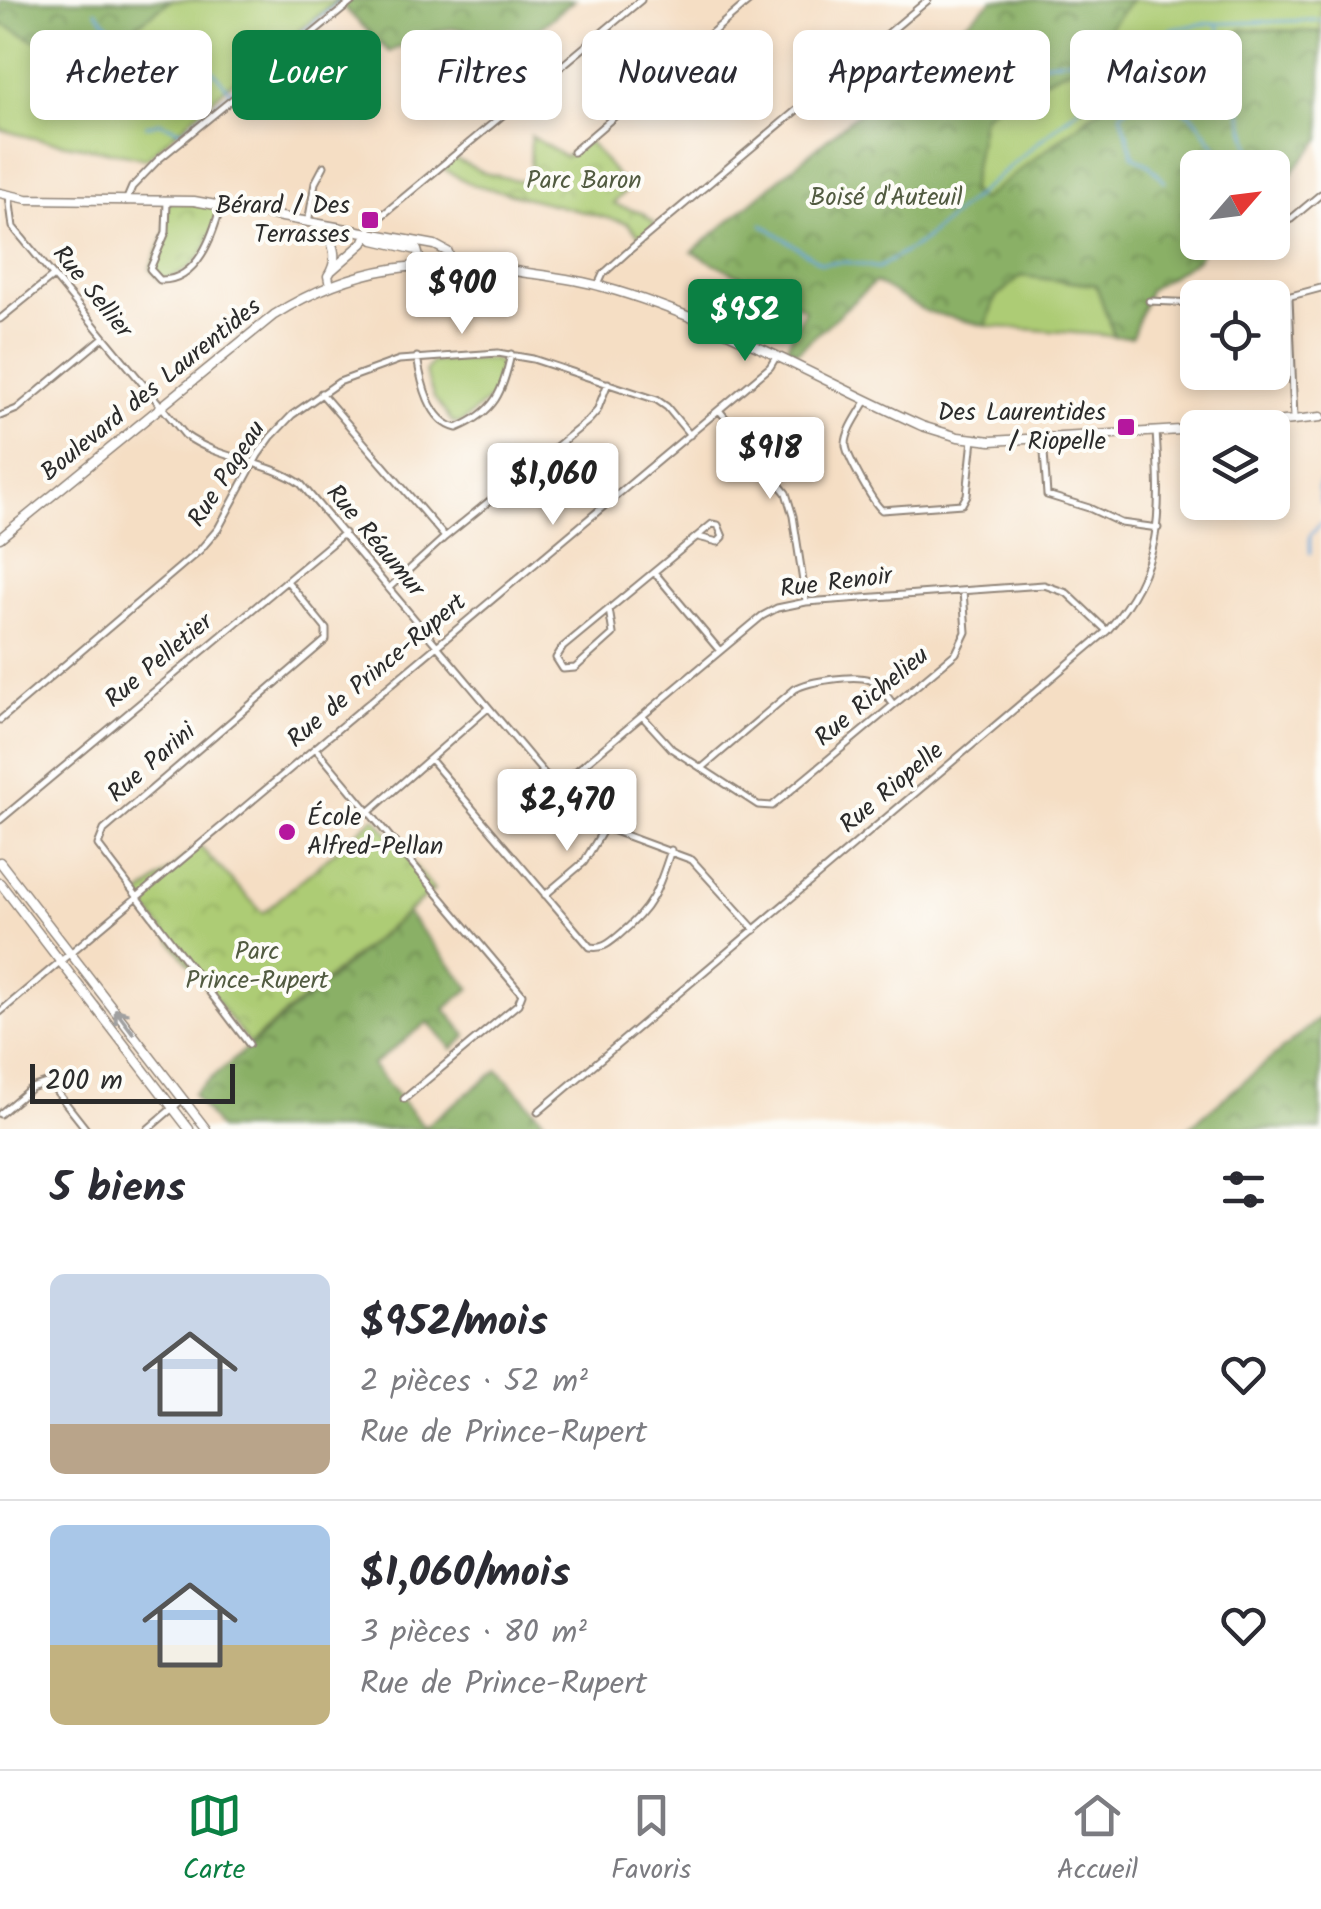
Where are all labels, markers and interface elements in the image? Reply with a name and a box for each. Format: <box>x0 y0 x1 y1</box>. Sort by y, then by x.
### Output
chip: Acheter <box>30 30 212 120</box>
chip: Louer <box>232 30 381 120</box>
chip: Filtres <box>401 30 562 120</box>
chip: Nouveau <box>582 30 773 120</box>
chip: Appartement <box>793 30 1050 120</box>
chip: Maison <box>1070 30 1242 120</box>
north arrow <box>1180 150 1290 260</box>
map controls <box>1180 150 1290 520</box>
park label: Parc Baron <box>526 161 642 201</box>
park label: Boisé d'Auteuil <box>809 178 963 218</box>
place label: Bérard / Des Terrasses <box>215 186 350 255</box>
marker: Bérard / Des Terrasses <box>359 209 381 231</box>
street label: Rue Sellier <box>42 237 143 349</box>
pin: $900 <box>403 252 521 337</box>
text: $900 <box>428 259 496 310</box>
pin: $952 <box>686 279 804 364</box>
button: locate <box>1180 280 1290 390</box>
text: $952 <box>710 286 780 337</box>
street label: Boulevard des Laurentides <box>32 288 270 492</box>
place label: Des Laurentides / Riopelle <box>938 393 1106 462</box>
button: layers <box>1180 410 1290 520</box>
street label: Rue Pageau <box>178 413 276 535</box>
marker: Des Laurentides / Riopelle <box>1115 416 1137 438</box>
pin: $918 <box>711 417 829 502</box>
text: $918 <box>738 424 802 475</box>
pin: $1,060 <box>472 443 634 528</box>
text: $1,060 <box>509 450 597 501</box>
street label: Rue Réaumur <box>316 476 436 608</box>
street label: Rue Renoir <box>778 556 896 610</box>
street label: Rue de Prince-Rupert <box>278 583 476 758</box>
street label: Rue Pelletier <box>96 602 223 719</box>
street label: Rue Richelieu <box>806 637 938 757</box>
street label: Rue Parini <box>99 712 206 813</box>
street label: Rue Riopelle <box>831 732 953 844</box>
pin: $2,470 <box>486 769 648 854</box>
text: $2,470 <box>520 776 614 827</box>
place label: École Alfred-Pellan <box>307 798 443 867</box>
marker: École Alfred-Pellan <box>276 821 298 843</box>
park label: Parc Prince-Rupert <box>186 932 329 1001</box>
one-way arrow <box>114 1008 135 1035</box>
scale bar <box>30 1059 235 1104</box>
text: 200 m <box>45 1059 123 1104</box>
text: 5 biens <box>50 1156 186 1223</box>
icon: filters <box>1216 1162 1271 1217</box>
text: $952/mois <box>360 1290 548 1357</box>
icon: home <box>130 1314 250 1434</box>
icon: heart <box>1216 1347 1271 1402</box>
text: 2 pièces · 52 m² <box>360 1357 588 1408</box>
text: Rue de Prince-Rupert <box>360 1408 647 1459</box>
text: $1,060/mois <box>360 1541 570 1608</box>
icon: home <box>130 1565 250 1685</box>
icon: heart <box>1216 1598 1271 1653</box>
text: 3 pièces · 80 m² <box>360 1608 587 1659</box>
text: Rue de Prince-Rupert <box>360 1659 647 1710</box>
tab: Carte <box>183 1788 245 1893</box>
tab: Favoris <box>611 1788 691 1893</box>
tab: Accueil <box>1057 1788 1138 1893</box>

